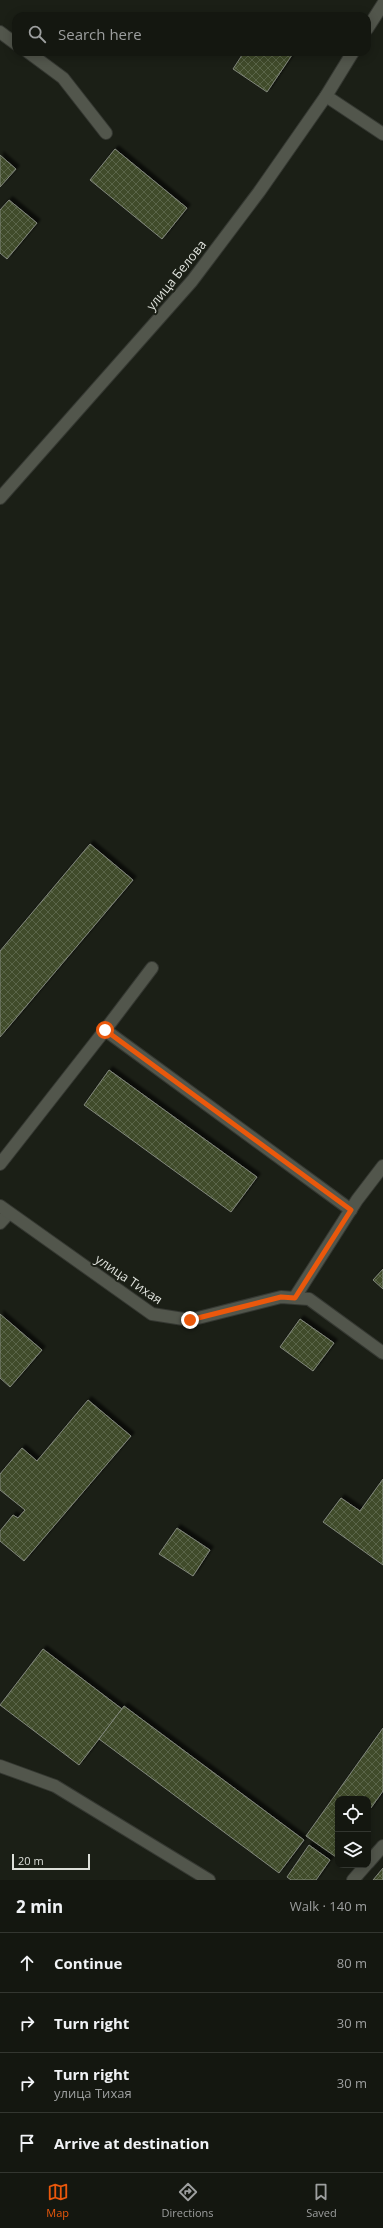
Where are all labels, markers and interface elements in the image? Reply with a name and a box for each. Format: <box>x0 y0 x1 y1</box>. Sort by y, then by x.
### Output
search box <box>12 12 371 56</box>
icon: search <box>26 23 48 45</box>
text: Search here <box>58 24 142 44</box>
street label: улица Белова <box>142 236 210 314</box>
route start <box>96 1021 114 1039</box>
street label: улица Тихая <box>92 1250 166 1308</box>
route end <box>181 1311 199 1329</box>
map controls <box>335 1796 371 1868</box>
button: locate <box>335 1796 371 1832</box>
button: layers <box>335 1832 371 1868</box>
scale bar <box>12 1852 90 1871</box>
text: 20 m <box>18 1853 44 1868</box>
text: 2 min <box>16 1895 63 1918</box>
text: Walk · 140 m <box>290 1897 367 1915</box>
icon: ahead <box>16 1952 38 1974</box>
text: Continue <box>54 1953 122 1973</box>
text: 80 m <box>337 1954 367 1972</box>
icon: right <box>16 2012 38 2034</box>
text: Turn right <box>54 2013 129 2033</box>
text: 30 m <box>337 2014 367 2032</box>
text: Turn right <box>54 2064 129 2084</box>
icon: right <box>16 2072 38 2094</box>
text: 30 m <box>337 2074 367 2092</box>
text: улица Тихая <box>54 2084 132 2102</box>
icon: arrive <box>16 2132 38 2154</box>
text: Arrive at destination <box>54 2133 209 2153</box>
tab: Map <box>46 2181 69 2220</box>
tab: Directions <box>162 2181 214 2220</box>
tab: Saved <box>306 2181 337 2220</box>

